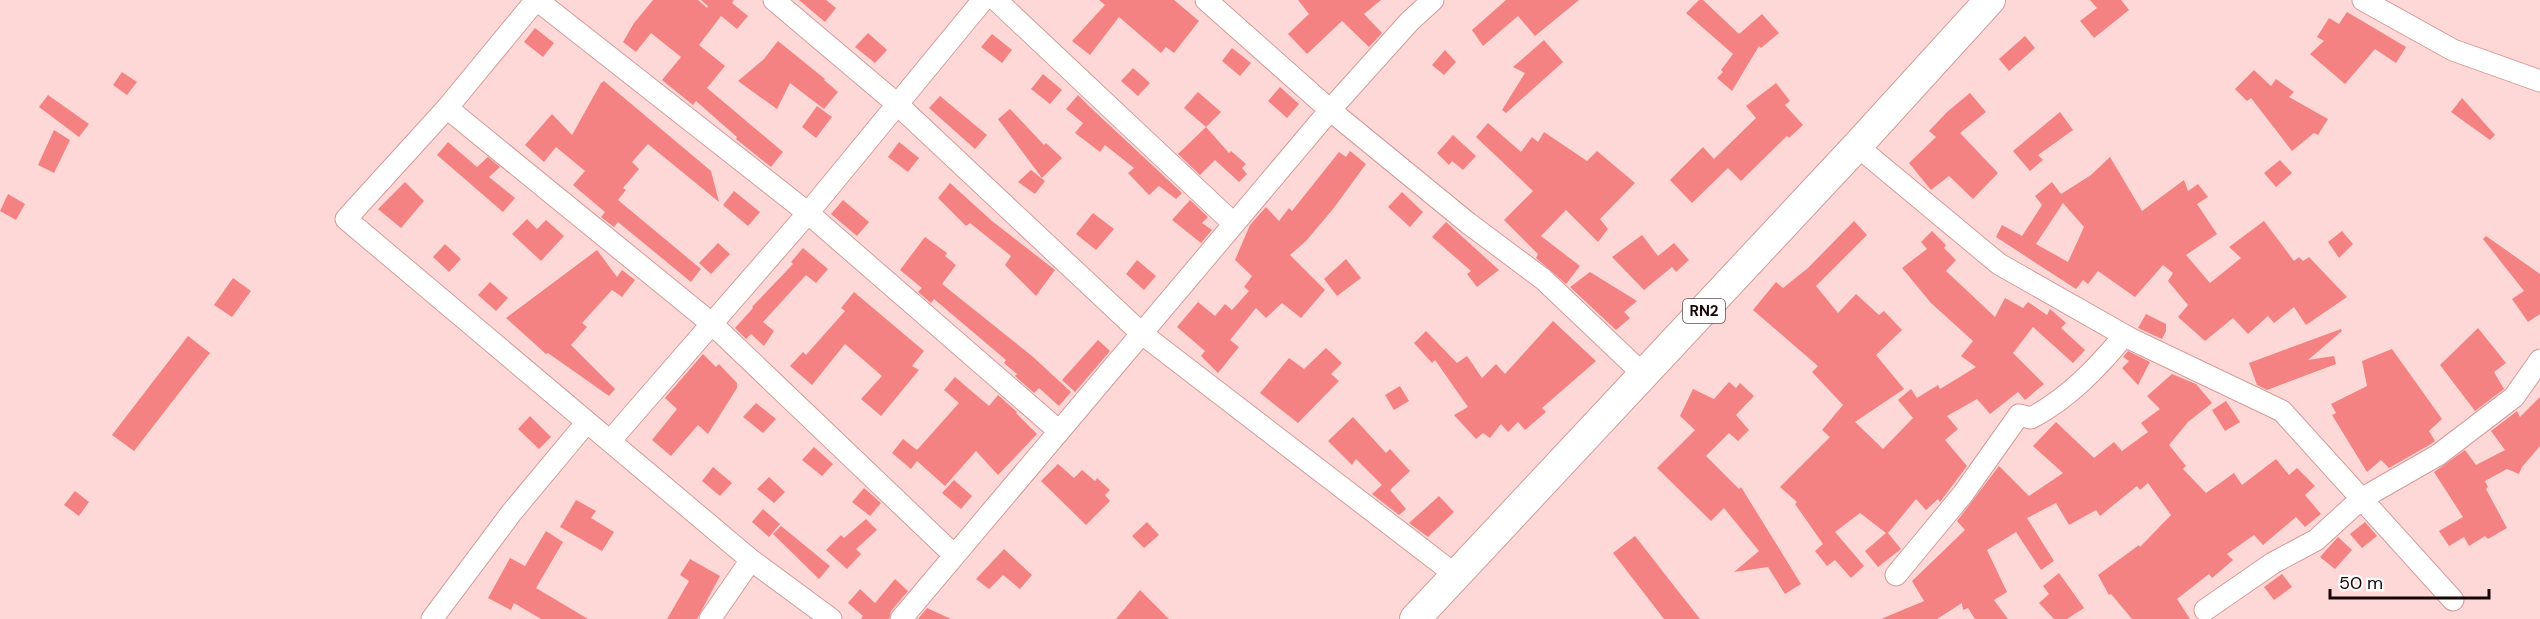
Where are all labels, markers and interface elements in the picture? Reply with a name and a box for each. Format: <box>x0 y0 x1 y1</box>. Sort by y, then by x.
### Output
road number: RN2 <box>1683 299 1725 323</box>
scale bar <box>2330 562 2489 600</box>
text: 50 m <box>2339 571 2383 595</box>

